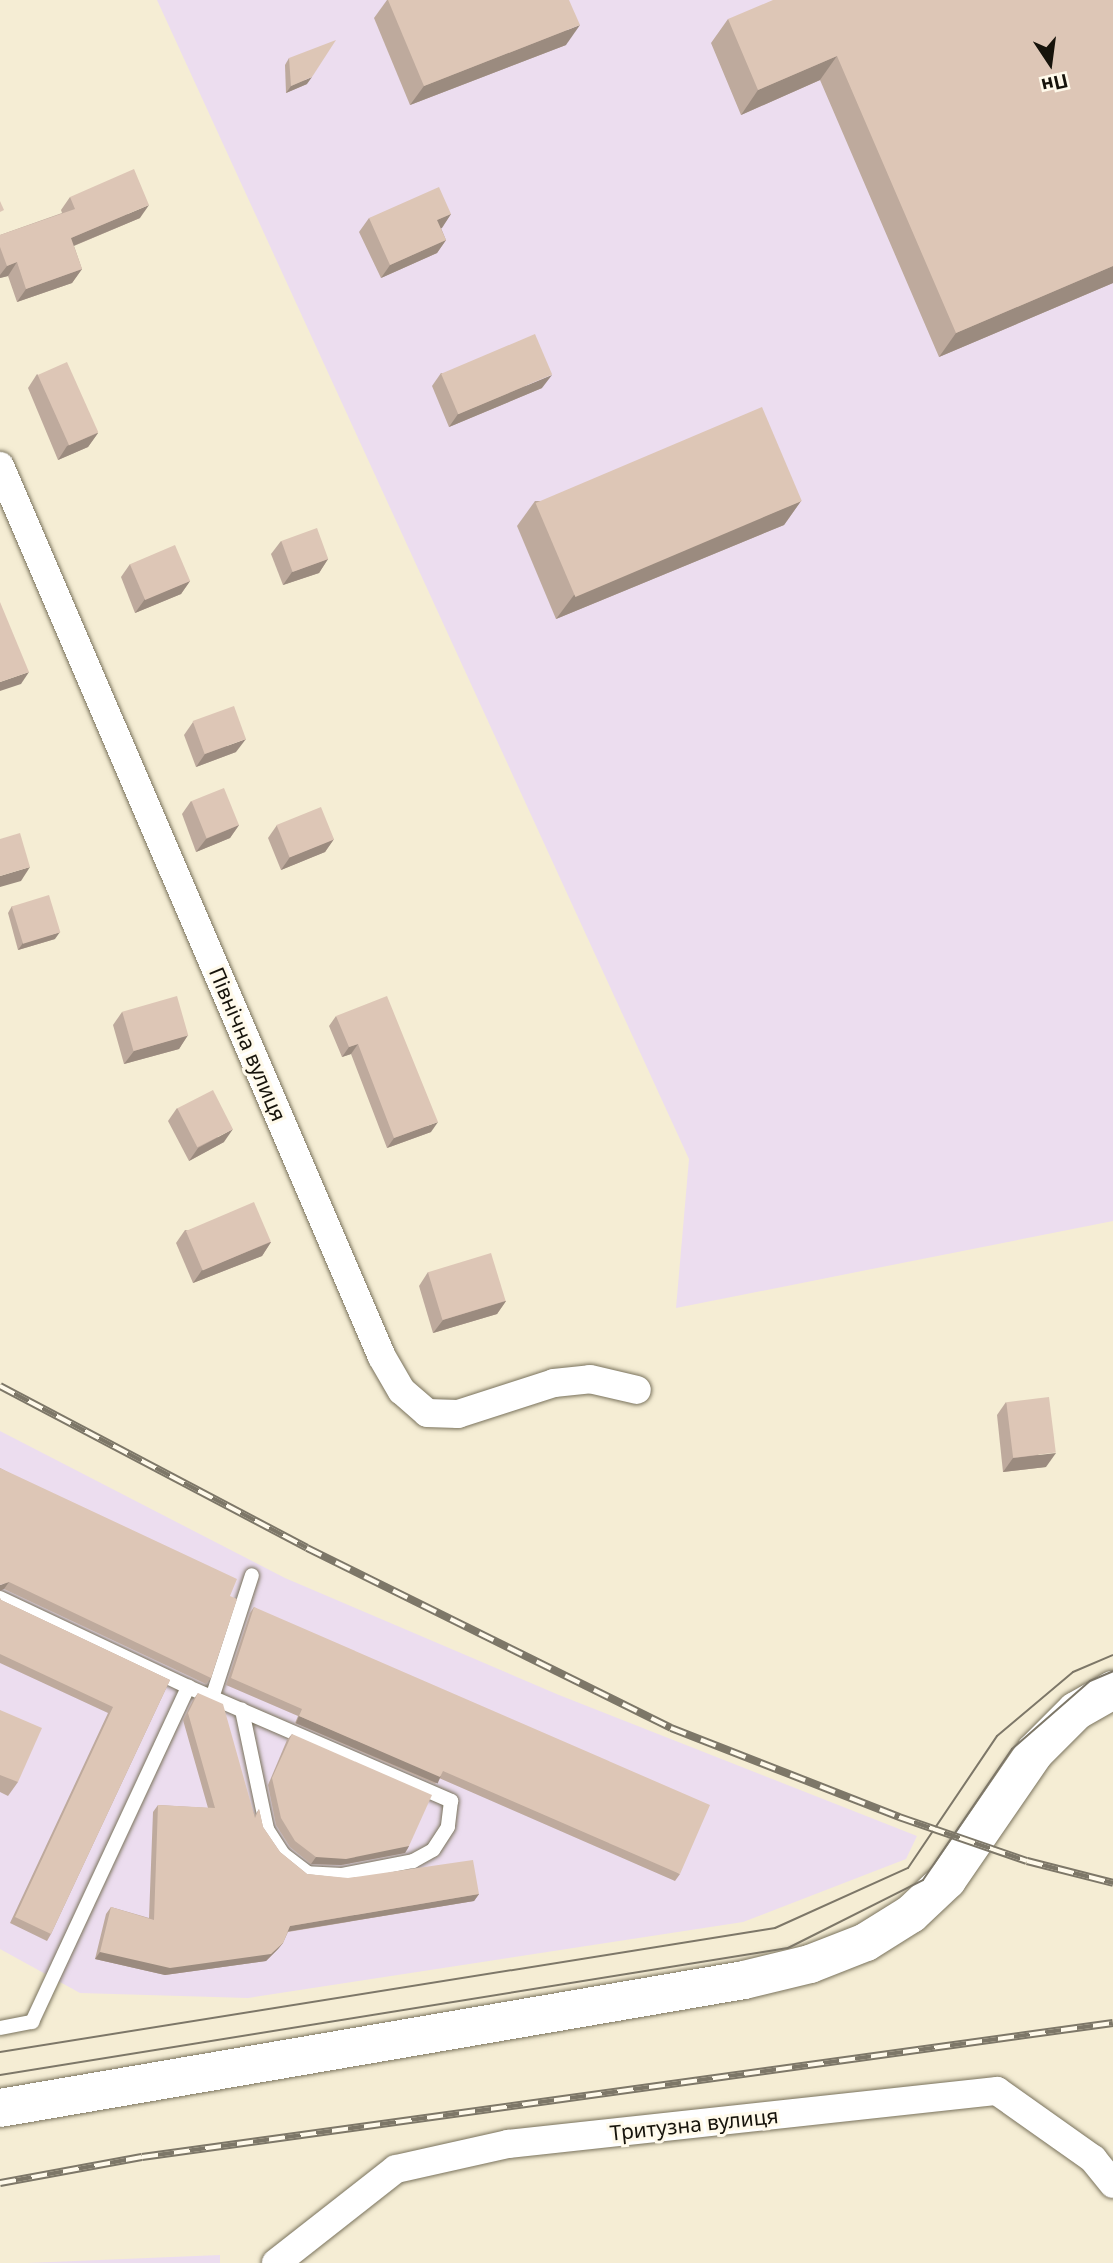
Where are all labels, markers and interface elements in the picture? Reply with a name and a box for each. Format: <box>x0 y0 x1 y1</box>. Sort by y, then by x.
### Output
north arrow <box>1015 28 1085 98</box>
text: Пн <box>1039 68 1071 99</box>
street label: Північна вулиця <box>204 963 292 1125</box>
street label: Тритузна вулиця <box>609 2103 779 2145</box>

